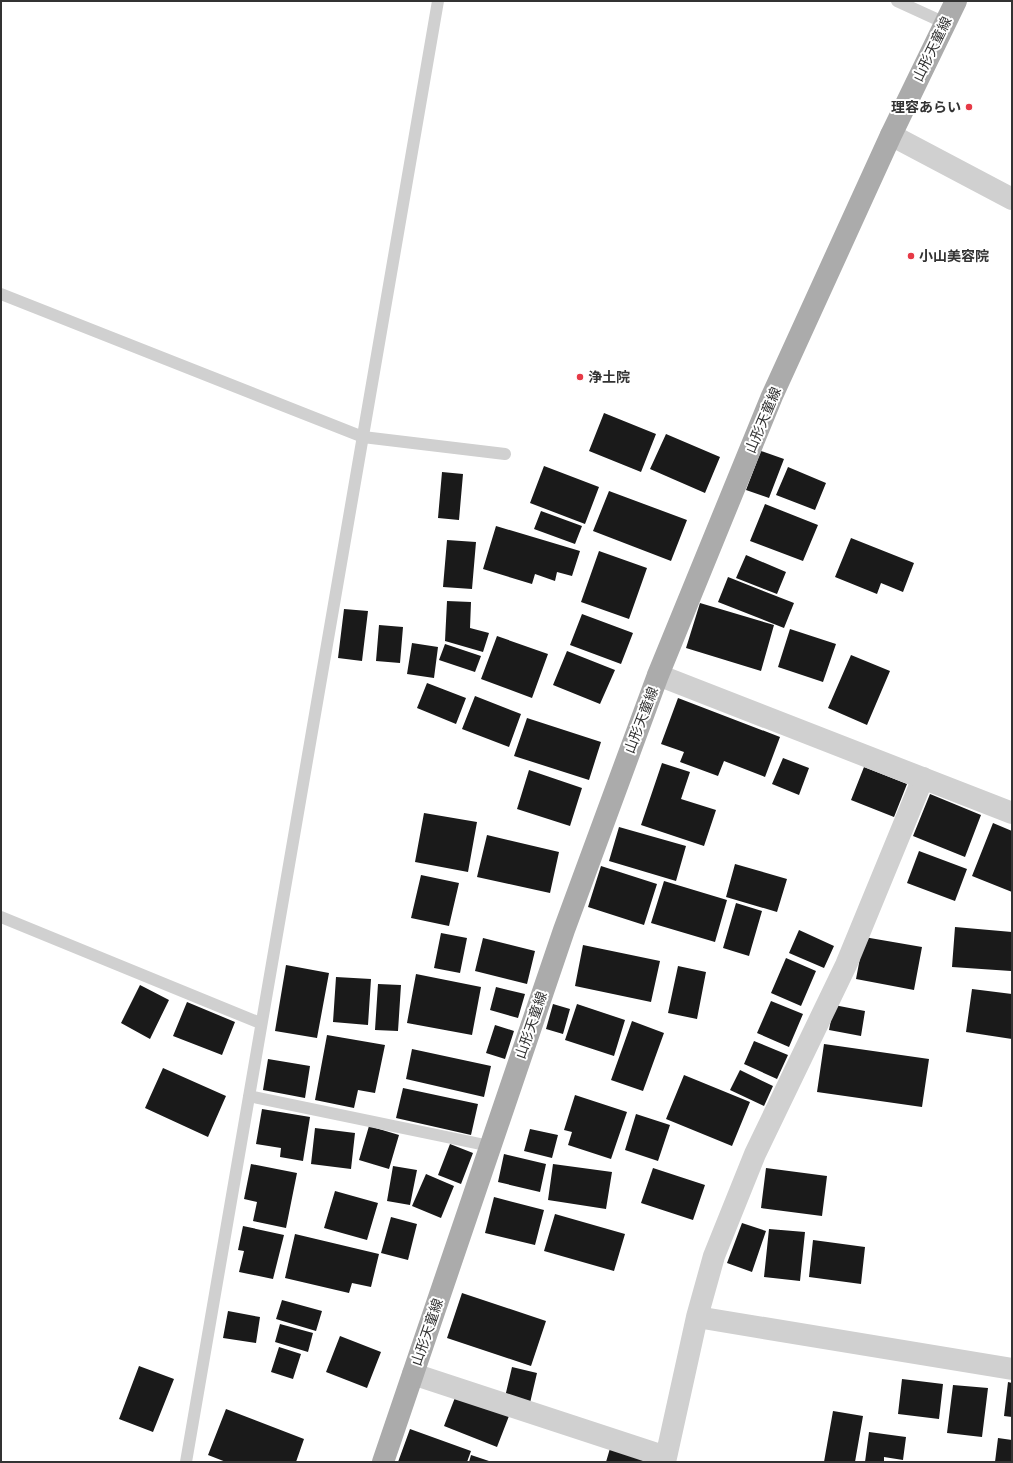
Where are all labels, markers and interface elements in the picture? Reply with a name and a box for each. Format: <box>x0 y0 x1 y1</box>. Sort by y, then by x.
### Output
street label: 山形天童線 <box>909 14 955 84</box>
place label: 理容あらい <box>891 98 961 116</box>
marker: 理容あらい <box>964 102 974 112</box>
place label: 小山美容院 <box>919 247 989 265</box>
marker: 小山美容院 <box>906 251 916 261</box>
place label: 浄土院 <box>588 368 630 386</box>
marker: 浄土院 <box>575 372 585 382</box>
street label: 山形天童線 <box>741 384 785 456</box>
street label: 山形天童線 <box>620 684 662 756</box>
street label: 山形天童線 <box>511 989 551 1061</box>
street label: 山形天童線 <box>407 1296 447 1368</box>

